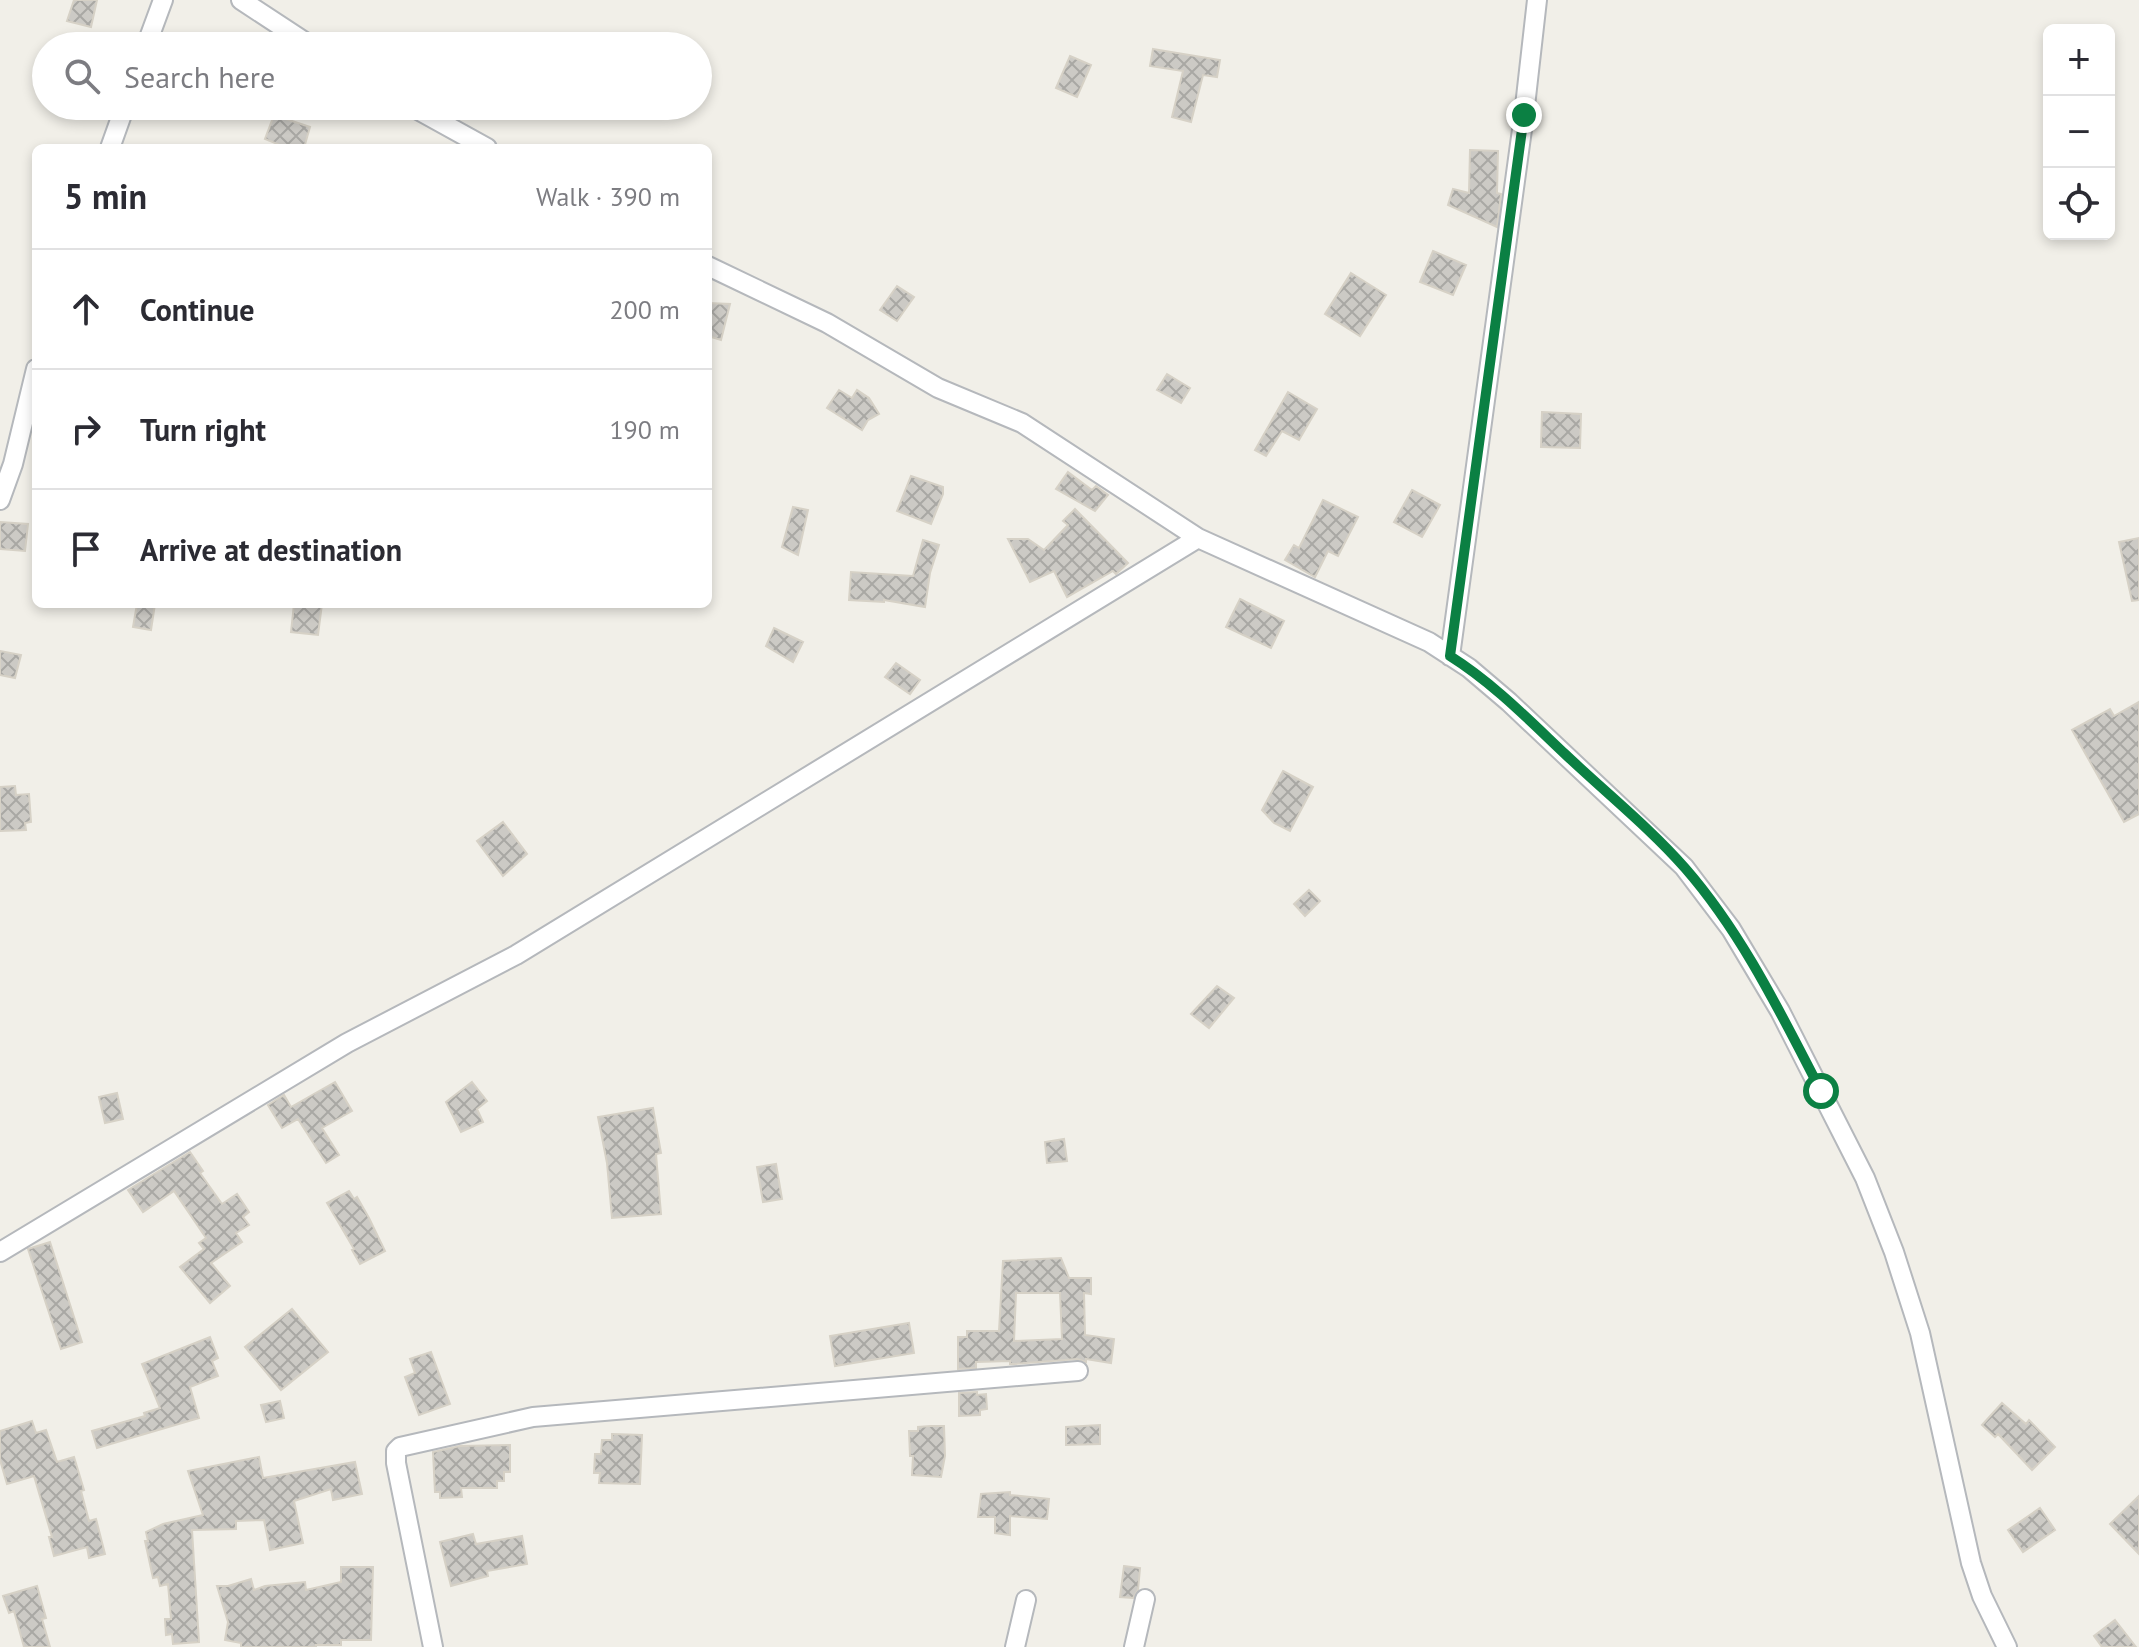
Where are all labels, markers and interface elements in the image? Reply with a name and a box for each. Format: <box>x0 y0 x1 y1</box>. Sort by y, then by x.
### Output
map controls <box>2043 24 2115 240</box>
button: + <box>2043 24 2115 96</box>
search box <box>32 32 712 120</box>
icon: search <box>60 54 104 98</box>
text: Search here <box>124 57 275 96</box>
button: − <box>2043 96 2115 168</box>
route end <box>1506 97 1542 133</box>
button: locate <box>2043 168 2115 240</box>
text: 5 min <box>64 174 147 218</box>
text: Walk · 390 m <box>536 180 680 213</box>
icon: ahead <box>64 287 108 331</box>
text: Continue <box>140 290 254 329</box>
text: 200 m <box>609 293 680 326</box>
icon: right <box>64 407 108 451</box>
text: Turn right <box>140 410 266 449</box>
text: 190 m <box>609 413 680 446</box>
icon: arrive <box>64 527 108 571</box>
text: Arrive at destination <box>140 530 402 569</box>
route start <box>1803 1073 1839 1109</box>

